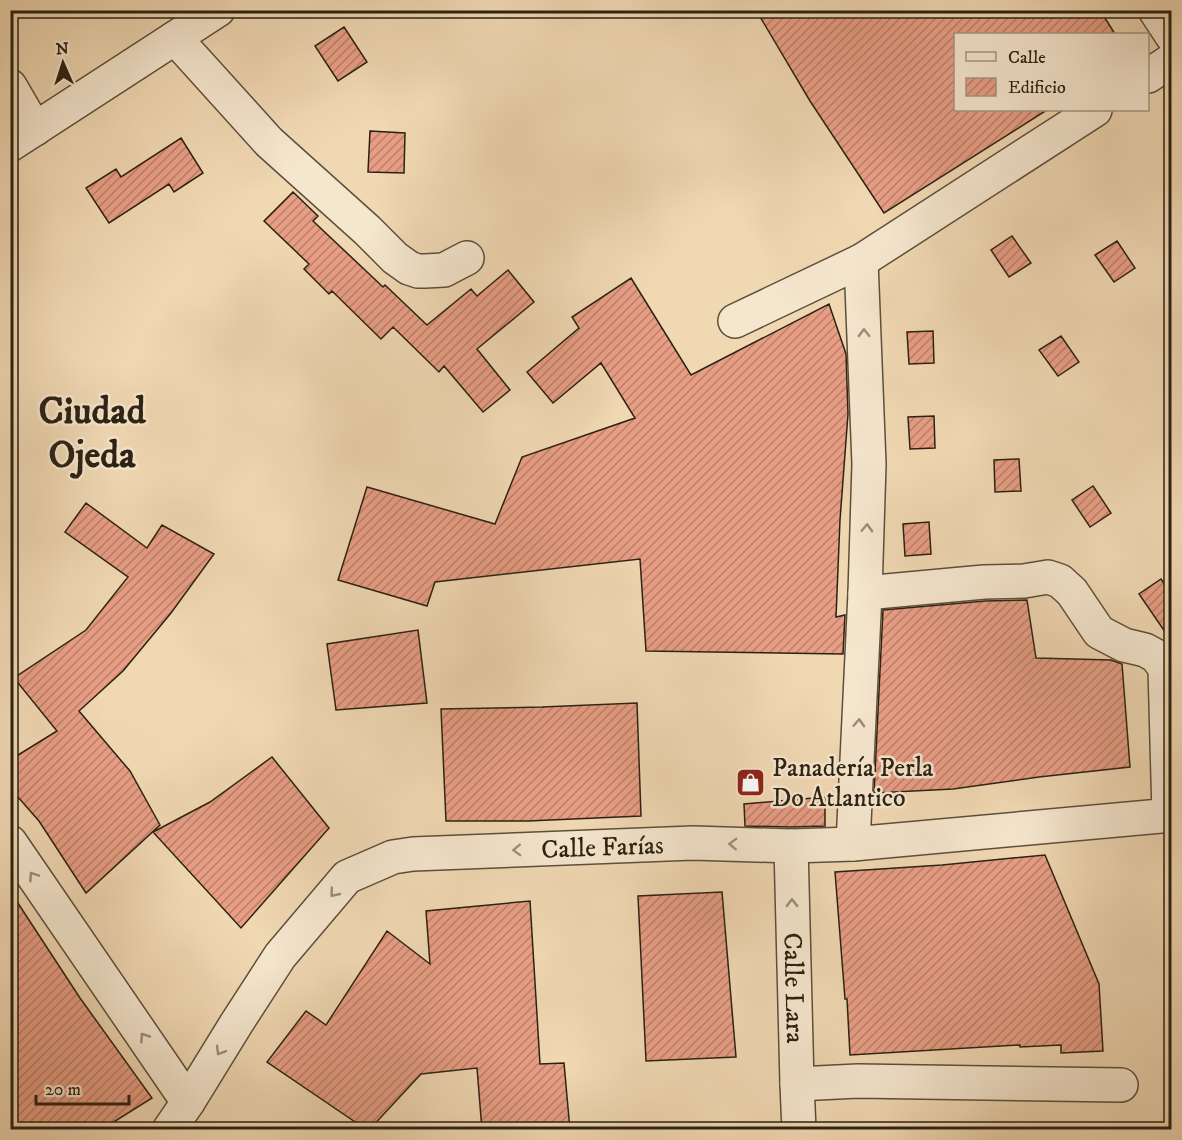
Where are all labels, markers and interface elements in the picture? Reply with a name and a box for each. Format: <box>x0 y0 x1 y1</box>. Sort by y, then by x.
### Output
north arrow <box>33 33 93 93</box>
legend <box>954 33 1149 111</box>
text: N <box>55 39 69 59</box>
text: Calle <box>1008 47 1046 69</box>
text: Edificio <box>1008 77 1066 99</box>
one-way arrow <box>858 329 870 338</box>
district label: Ciudad Ojeda <box>38 388 147 480</box>
one-way arrow <box>861 524 873 533</box>
one-way arrow <box>852 718 865 727</box>
place label: Panadería Perla Do Atlantico <box>772 752 933 815</box>
shop icon: Panadería Perla Do Atlantico <box>735 766 767 798</box>
street label: Calle Farías <box>541 829 664 867</box>
one-way arrow <box>728 838 737 850</box>
one-way arrow <box>512 844 521 856</box>
one-way arrow <box>30 871 41 882</box>
one-way arrow <box>330 886 341 897</box>
one-way arrow <box>786 899 799 908</box>
street label: Calle Lara <box>775 932 811 1044</box>
one-way arrow <box>140 1032 151 1043</box>
one-way arrow <box>215 1045 227 1055</box>
scale bar <box>36 1068 129 1106</box>
text: 20 m <box>45 1079 81 1101</box>

